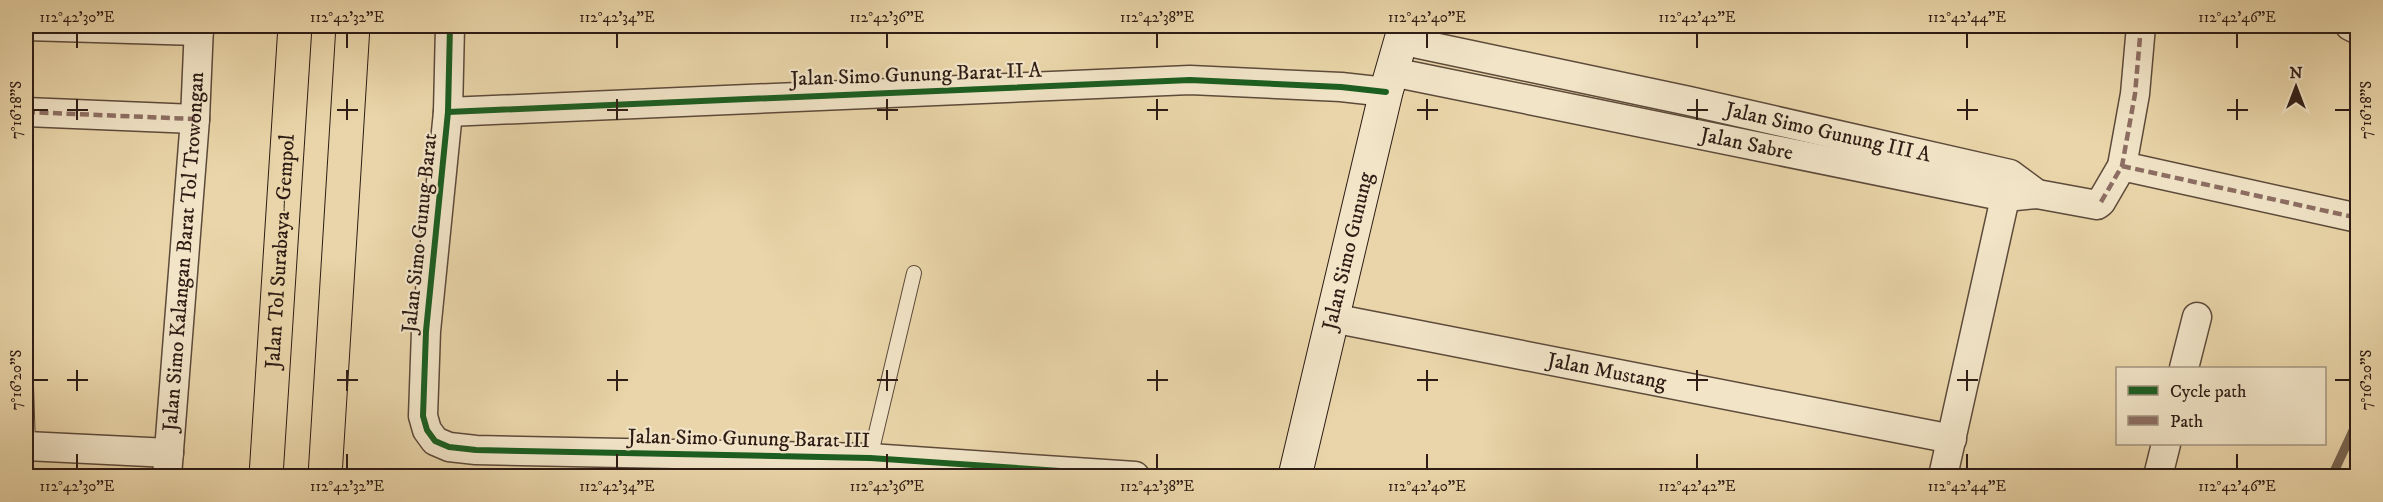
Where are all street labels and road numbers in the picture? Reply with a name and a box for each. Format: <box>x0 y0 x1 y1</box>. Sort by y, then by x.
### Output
street label: Jalan Simo Gunung Barat II A <box>788 58 1043 92</box>
street label: Jalan Simo Kalangan Barat Tol Trowongan <box>157 71 210 434</box>
street label: Jalan Simo Gunung III A <box>1721 96 1934 169</box>
street label: Jalan Sabre <box>1696 122 1796 166</box>
street label: Jalan Simo Gunug Barat <box>396 132 443 336</box>
street label: Jalan Tol Surabaya–Gempol <box>260 133 301 372</box>
street label: Jalan Simo Gunung <box>1317 169 1380 335</box>
street label: Jalan Mustang <box>1543 347 1669 396</box>
street label: Jalan Simo Gunung Barat III <box>626 424 870 454</box>

